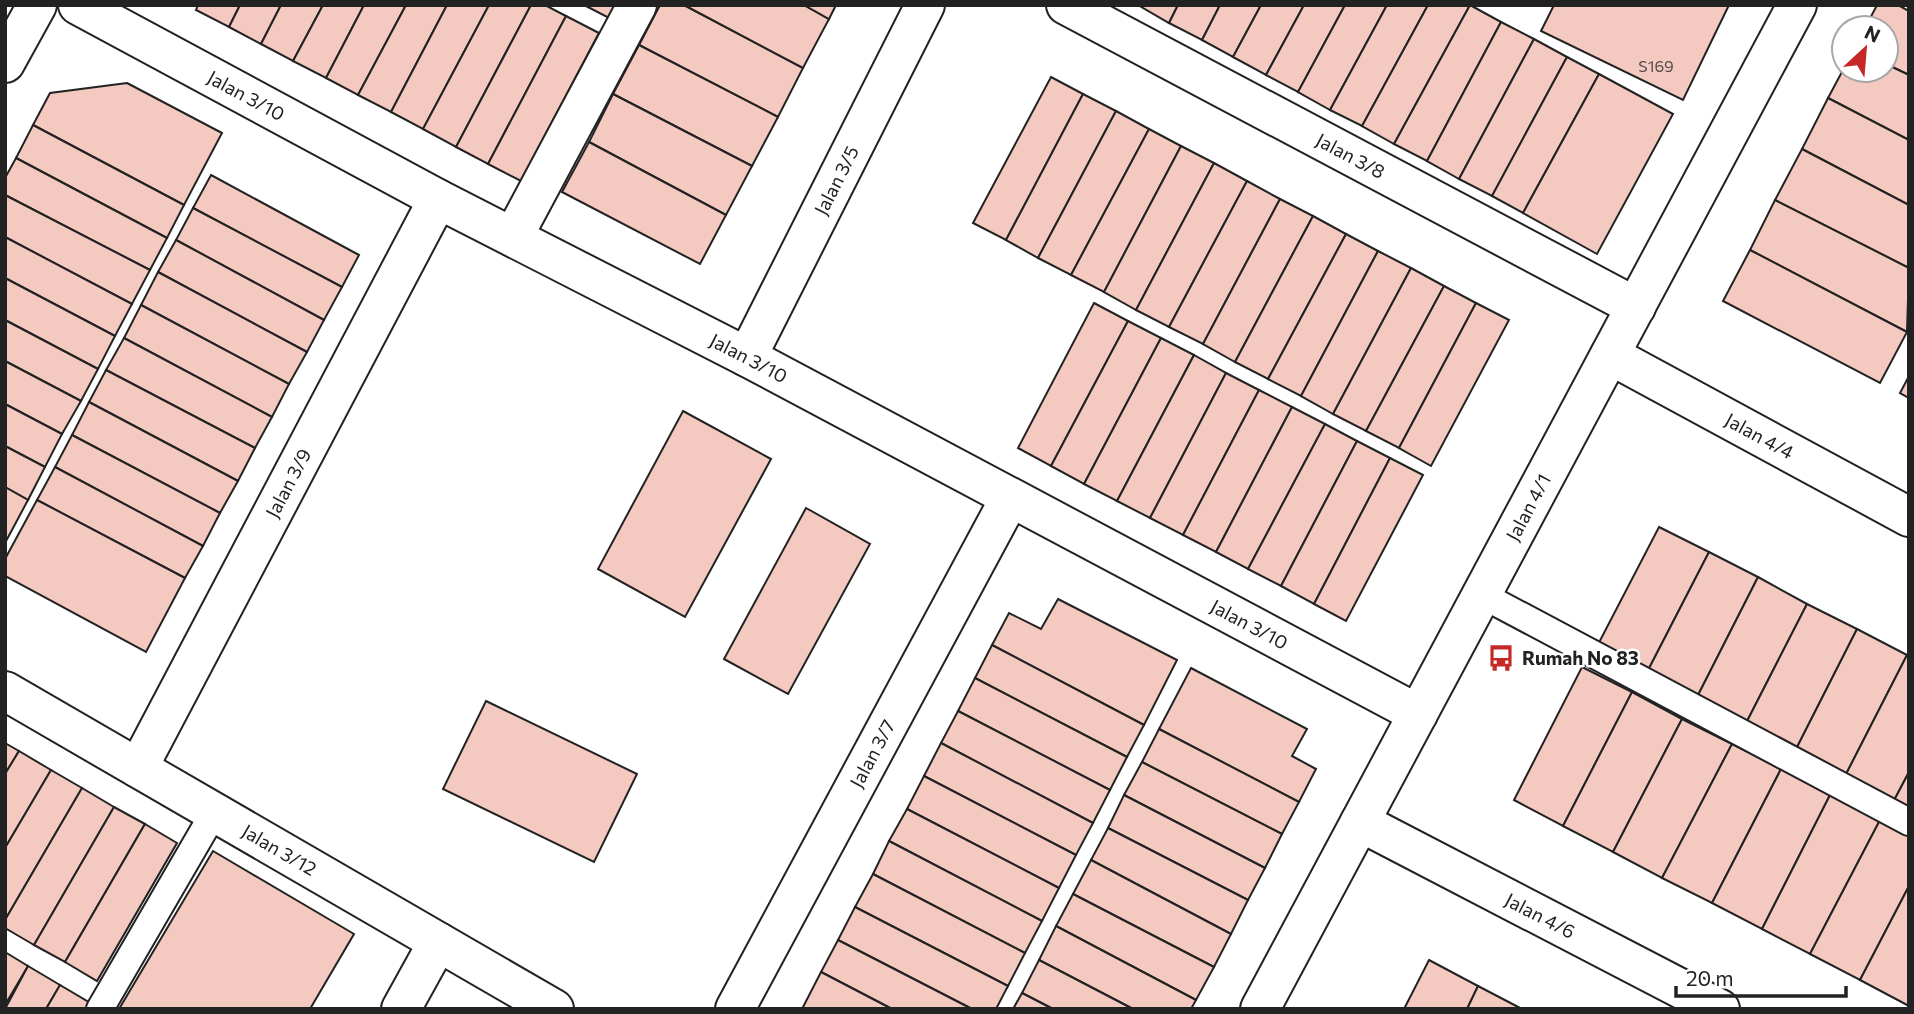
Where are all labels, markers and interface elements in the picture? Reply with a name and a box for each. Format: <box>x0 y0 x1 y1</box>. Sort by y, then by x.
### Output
north arrow <box>1830 14 1900 84</box>
text: N <box>1861 20 1884 47</box>
house number: S169 <box>1638 56 1674 75</box>
street label: Jalan 3/10 <box>204 65 289 125</box>
street label: Jalan 3/8 <box>1312 128 1389 183</box>
street label: Jalan 3/5 <box>809 142 863 219</box>
street label: Jalan 3/10 <box>706 328 792 387</box>
street label: Jalan 4/4 <box>1721 408 1798 463</box>
street label: Jalan 3/9 <box>260 445 315 521</box>
street label: Jalan 4/1 <box>1501 470 1555 545</box>
street label: Jalan 3/10 <box>1207 594 1292 654</box>
bus stop icon: Rumah No 83 <box>1486 643 1516 673</box>
place label: Rumah No 83 <box>1522 646 1639 669</box>
street label: Jalan 3/7 <box>844 715 900 791</box>
street label: Jalan 3/12 <box>238 819 321 880</box>
street label: Jalan 4/6 <box>1502 887 1579 943</box>
scale bar <box>1676 954 1846 998</box>
text: 20 m <box>1686 965 1734 990</box>

